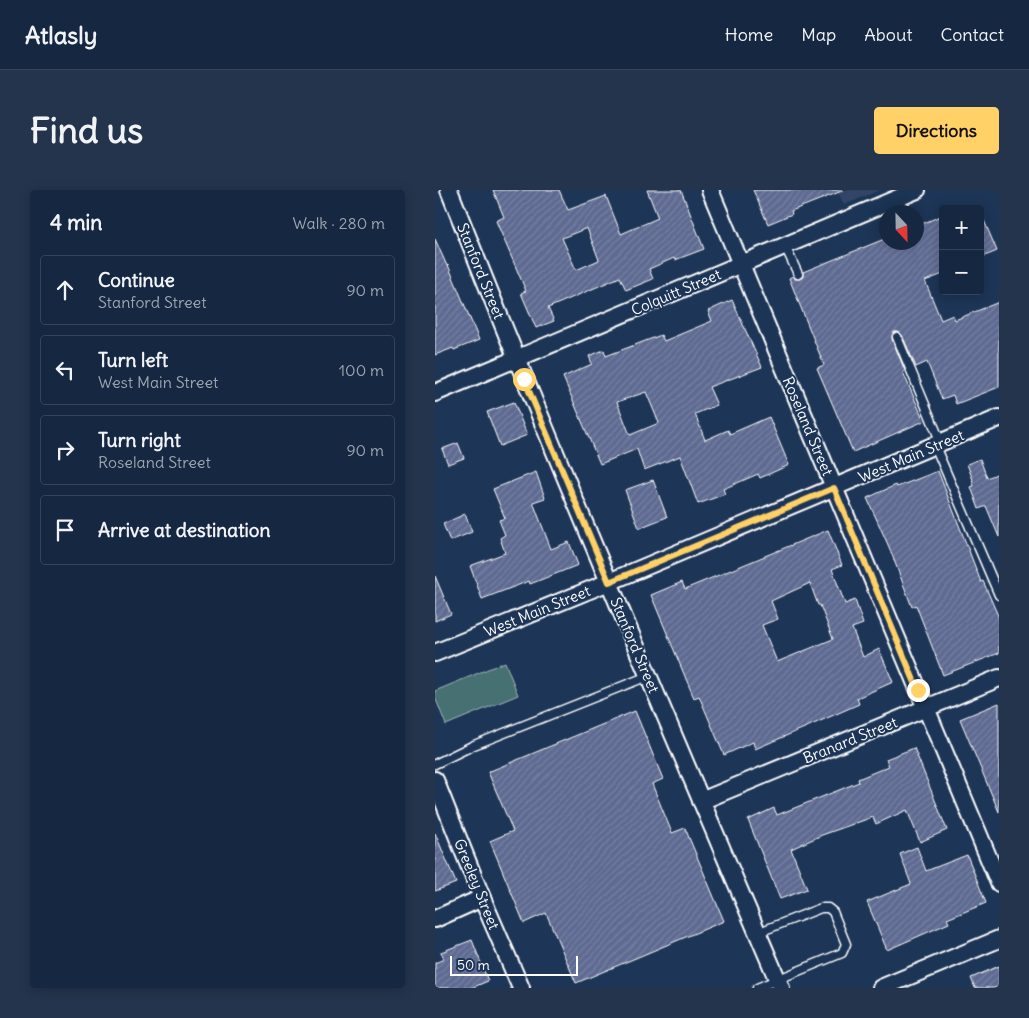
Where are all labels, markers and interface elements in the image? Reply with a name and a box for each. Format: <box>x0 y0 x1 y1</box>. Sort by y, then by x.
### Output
text: Atlasly <box>25 20 97 50</box>
text: Home <box>725 23 773 46</box>
text: Map <box>801 23 836 46</box>
text: About <box>864 23 912 46</box>
text: Contact <box>940 23 1004 46</box>
button: Directions <box>874 107 999 154</box>
text: Find us <box>30 108 143 152</box>
north arrow <box>879 205 924 250</box>
map controls <box>939 205 984 295</box>
button: + <box>939 205 984 250</box>
text: 4 min <box>50 209 102 236</box>
text: Walk · 280 m <box>293 213 385 233</box>
street label: Stanford Street <box>453 220 509 322</box>
button: − <box>939 250 984 295</box>
street label: Colquitt Street <box>628 265 724 319</box>
text: Continue <box>98 268 175 292</box>
icon: ahead <box>51 276 79 304</box>
text: 90 m <box>346 280 384 300</box>
text: Stanford Street <box>98 292 207 312</box>
text: Turn left <box>98 348 168 372</box>
icon: left <box>51 356 79 384</box>
text: 100 m <box>339 360 384 380</box>
route start <box>513 368 536 391</box>
text: West Main Street <box>98 372 218 392</box>
street label: Roseland Street <box>779 374 837 478</box>
street label: West Main Street <box>855 425 967 487</box>
text: Turn right <box>98 428 181 452</box>
icon: right <box>51 436 79 464</box>
text: 90 m <box>346 440 384 460</box>
text: Roseland Street <box>98 452 211 472</box>
icon: arrive <box>51 516 79 544</box>
text: Arrive at destination <box>98 518 271 542</box>
street label: West Main Street <box>481 581 593 641</box>
street label: Stanford Street <box>606 594 664 696</box>
route end <box>907 679 930 702</box>
street label: Branard Street <box>800 712 900 768</box>
street label: Greeley Street <box>450 836 504 932</box>
scale bar <box>450 953 577 976</box>
text: 50 m <box>457 956 490 974</box>

